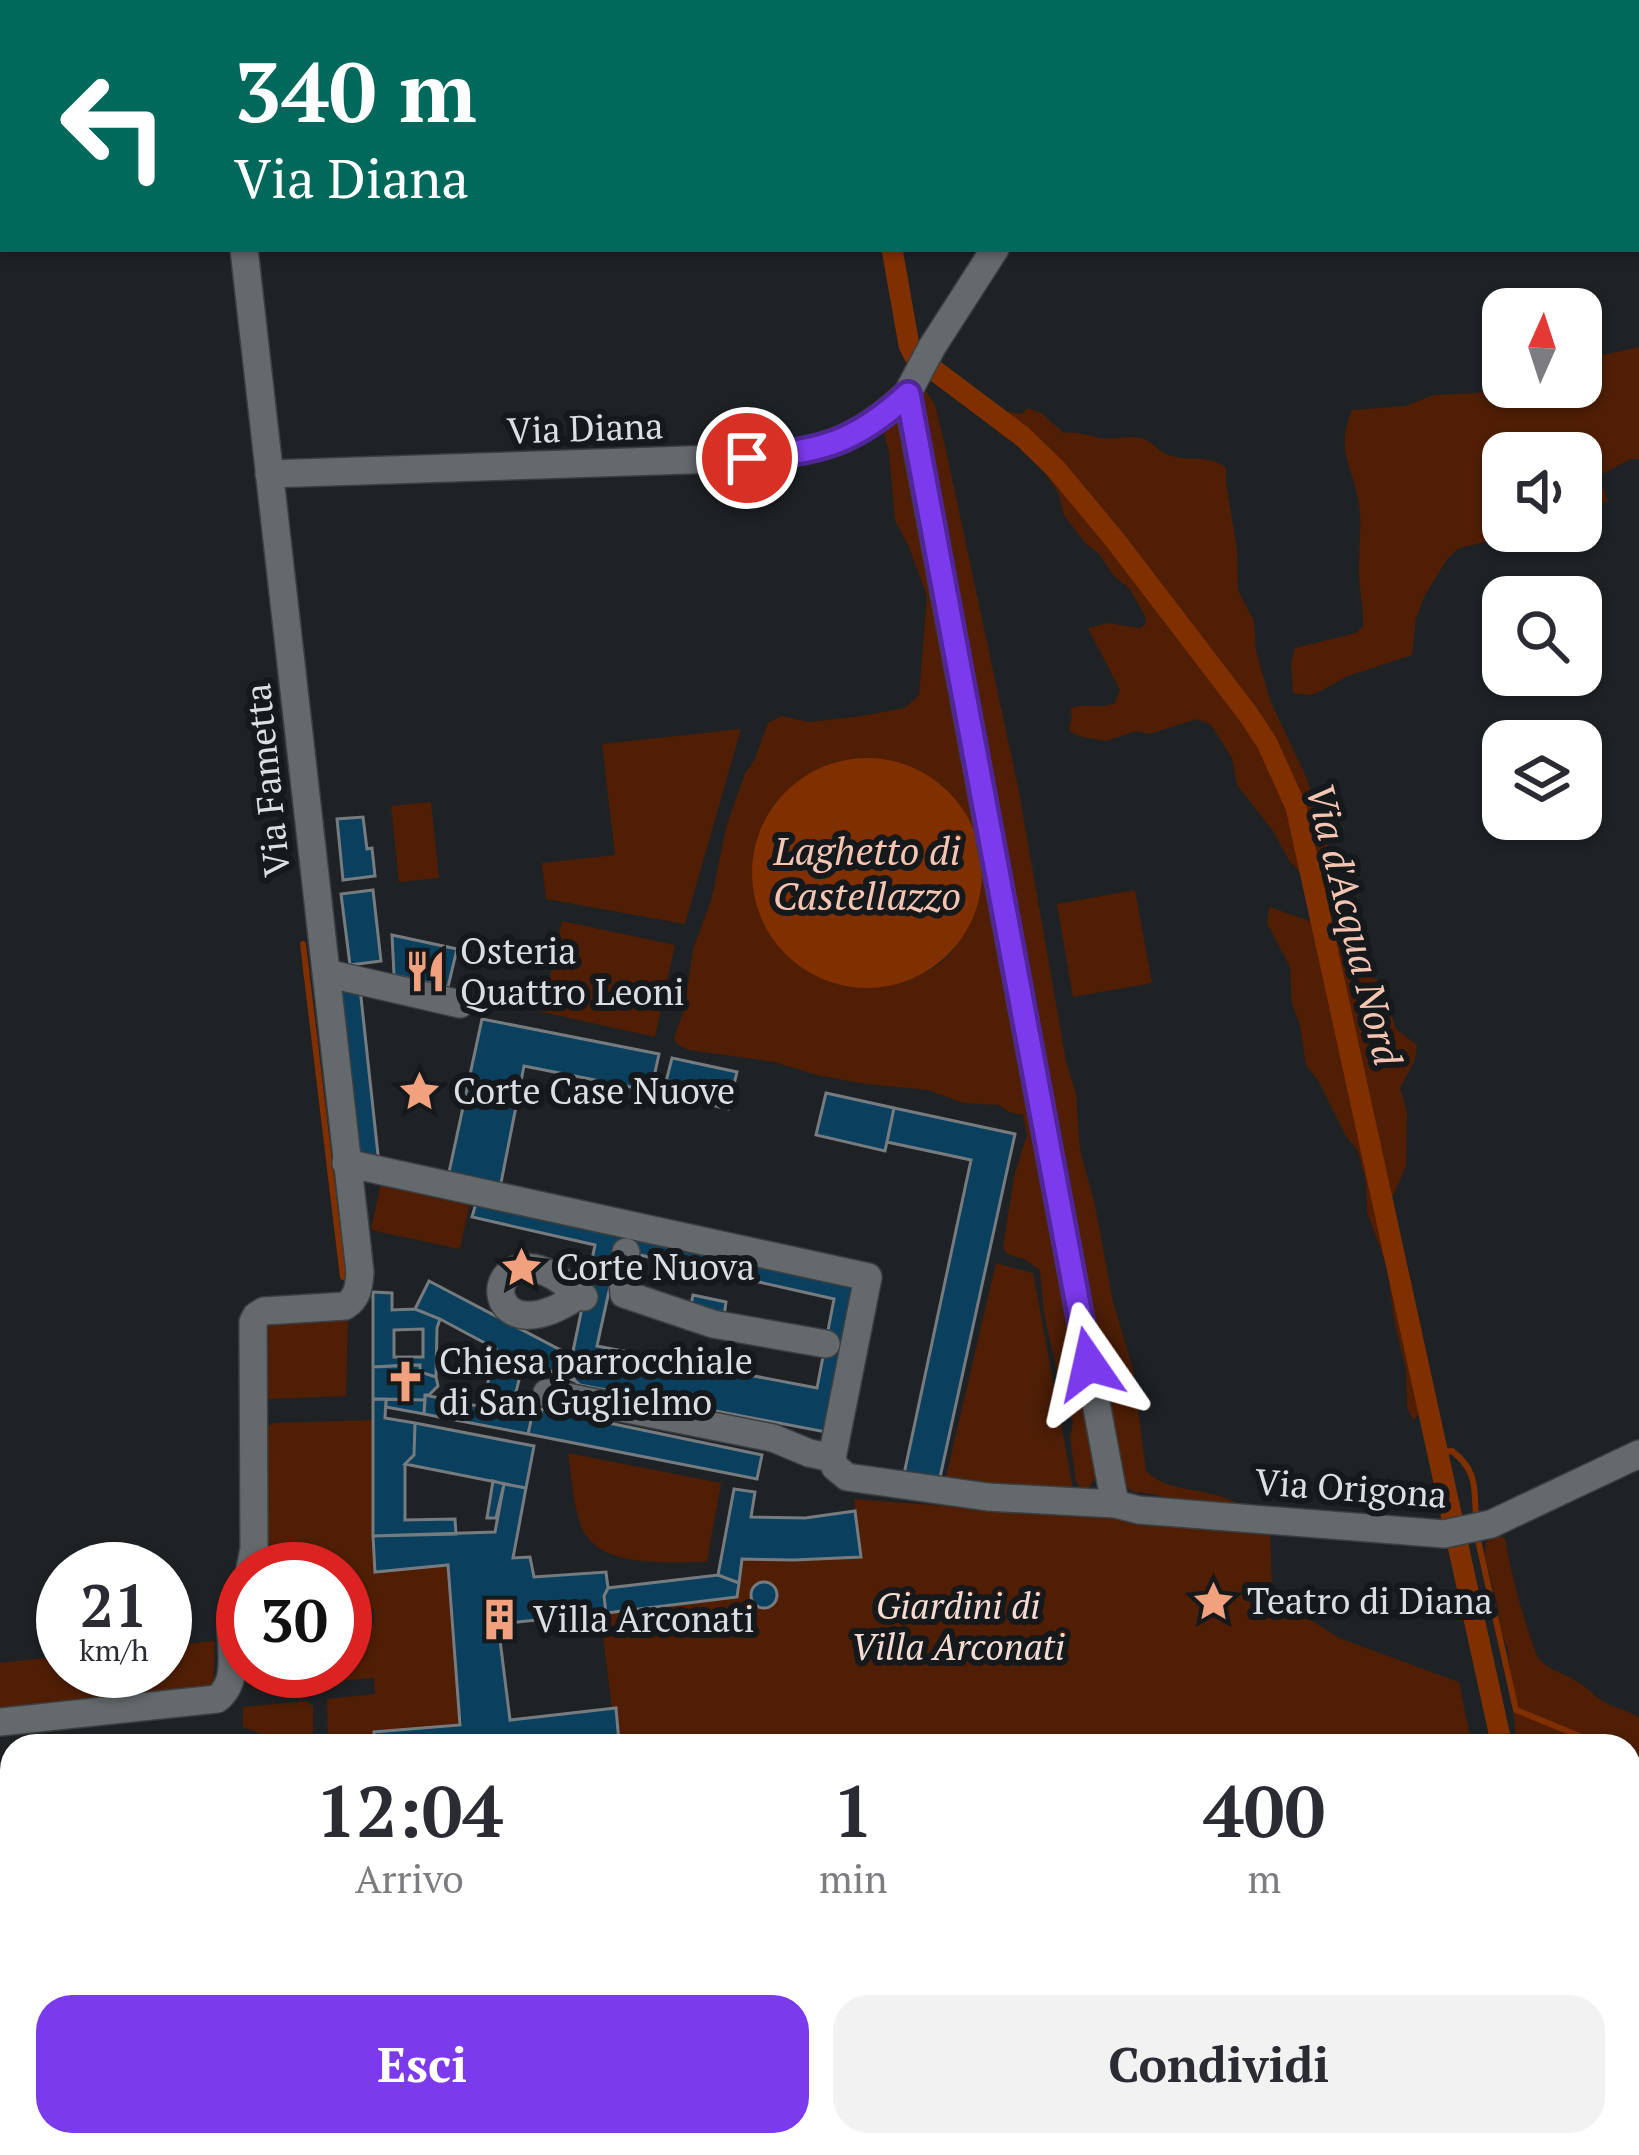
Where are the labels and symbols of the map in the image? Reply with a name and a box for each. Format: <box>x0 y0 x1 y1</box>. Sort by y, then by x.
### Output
north arrow <box>1482 288 1602 408</box>
street label: Via Diana <box>506 401 664 454</box>
pin <box>696 407 798 509</box>
street label: Via Fametta <box>233 681 300 879</box>
water label: Via d'Acqua Nord <box>1295 777 1415 1072</box>
water label: Laghetto di Castellazzo <box>772 824 961 921</box>
place label: Osteria Quattro Leoni <box>460 927 685 1015</box>
restaurant icon: Osteria Quattro Leoni <box>403 949 449 995</box>
place label: Corte Case Nuove <box>453 1067 735 1114</box>
place icon: Corte Case Nuove <box>396 1068 442 1114</box>
place label: Corte Nuova <box>556 1243 755 1290</box>
place icon: Corte Nuova <box>499 1244 545 1290</box>
position arrow <box>1026 1301 1152 1427</box>
place label: Chiesa parrocchiale di San Guglielmo <box>439 1337 753 1425</box>
church icon: Chiesa parrocchiale di San Guglielmo <box>382 1359 428 1405</box>
street label: Via Origona <box>1254 1457 1448 1518</box>
speed limit sign: 30 <box>216 1542 372 1698</box>
place label: Teatro di Diana <box>1247 1577 1493 1624</box>
place icon: Teatro di Diana <box>1190 1578 1236 1624</box>
park label: Giardini di Villa Arconati <box>851 1582 1065 1670</box>
place label: Villa Arconati <box>533 1595 755 1642</box>
building icon: Villa Arconati <box>476 1596 522 1642</box>

